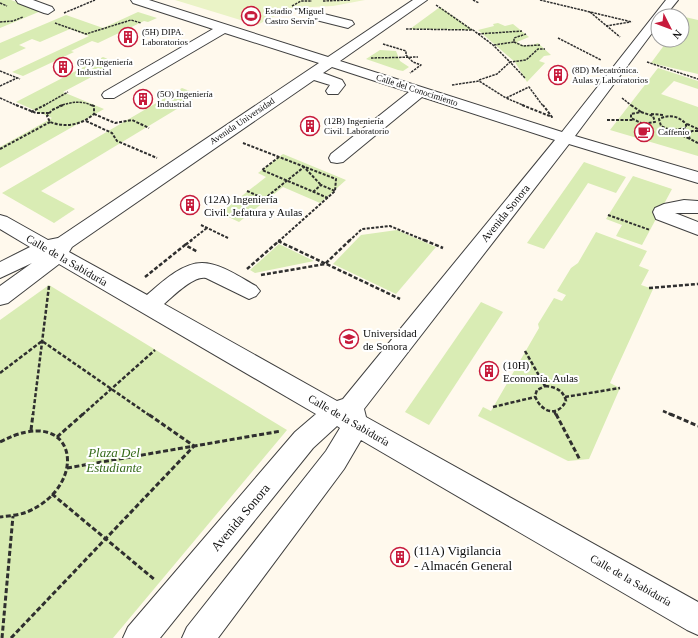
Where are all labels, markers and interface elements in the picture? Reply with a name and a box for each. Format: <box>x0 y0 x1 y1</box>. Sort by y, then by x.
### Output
sports icon: Estadio "Miguel Castro Servín" <box>240 5 262 27</box>
place label: Estadio "Miguel Castro Servín" <box>265 6 324 26</box>
north arrow <box>650 8 690 48</box>
building icon: (5H) DIPA. Laboratorios <box>117 26 139 48</box>
place label: (5H) DIPA. Laboratorios <box>142 27 188 47</box>
text: N <box>670 28 685 42</box>
building icon: (5G) Ingeniería Industrial <box>52 56 74 78</box>
place label: (5G) Ingeniería Industrial <box>77 57 133 77</box>
building icon: (8D) Mecatrónica. Aulas y Laboratorios <box>547 64 569 86</box>
place label: (8D) Mecatrónica. Aulas y Laboratorios <box>572 65 648 85</box>
street label: Calle del Conocimiento <box>375 72 460 108</box>
building icon: (5O) Ingeniería Industrial <box>132 88 154 110</box>
place label: (5O) Ingeniería Industrial <box>157 89 213 109</box>
street label: Avenida Universidad <box>208 95 277 146</box>
building icon: (12B) Ingeniería Civil. Laboratorio <box>299 115 321 137</box>
place label: (12B) Ingeniería Civil. Laboratorio <box>324 116 389 136</box>
cafe icon: Caffenio <box>633 121 655 143</box>
place label: Caffenio <box>658 127 690 137</box>
street label: Avenida Sonora <box>478 182 532 244</box>
place label: (12A) Ingeniería Civil. Jefatura y Aulas <box>204 193 302 218</box>
building icon: (12A) Ingeniería Civil. Jefatura y Aulas <box>179 194 201 216</box>
street label: Calle de la Sabiduría <box>24 232 110 288</box>
place label: Universidad de Sonora <box>363 327 417 352</box>
school or university icon: Universidad de Sonora <box>338 328 360 350</box>
place label: (10H) Economía. Aulas <box>503 359 578 384</box>
building icon: (10H) Economía. Aulas <box>478 360 500 382</box>
street label: Calle de la Sabiduría <box>306 392 392 448</box>
park label: Plaza Del Estudiante <box>85 445 142 475</box>
street label: Avenida Sonora <box>208 480 273 554</box>
place label: (11A) Vigilancia - Almacén General <box>414 543 513 573</box>
building icon: (11A) Vigilancia - Almacén General <box>389 546 411 568</box>
street label: Calle de la Sabiduría <box>588 552 674 608</box>

